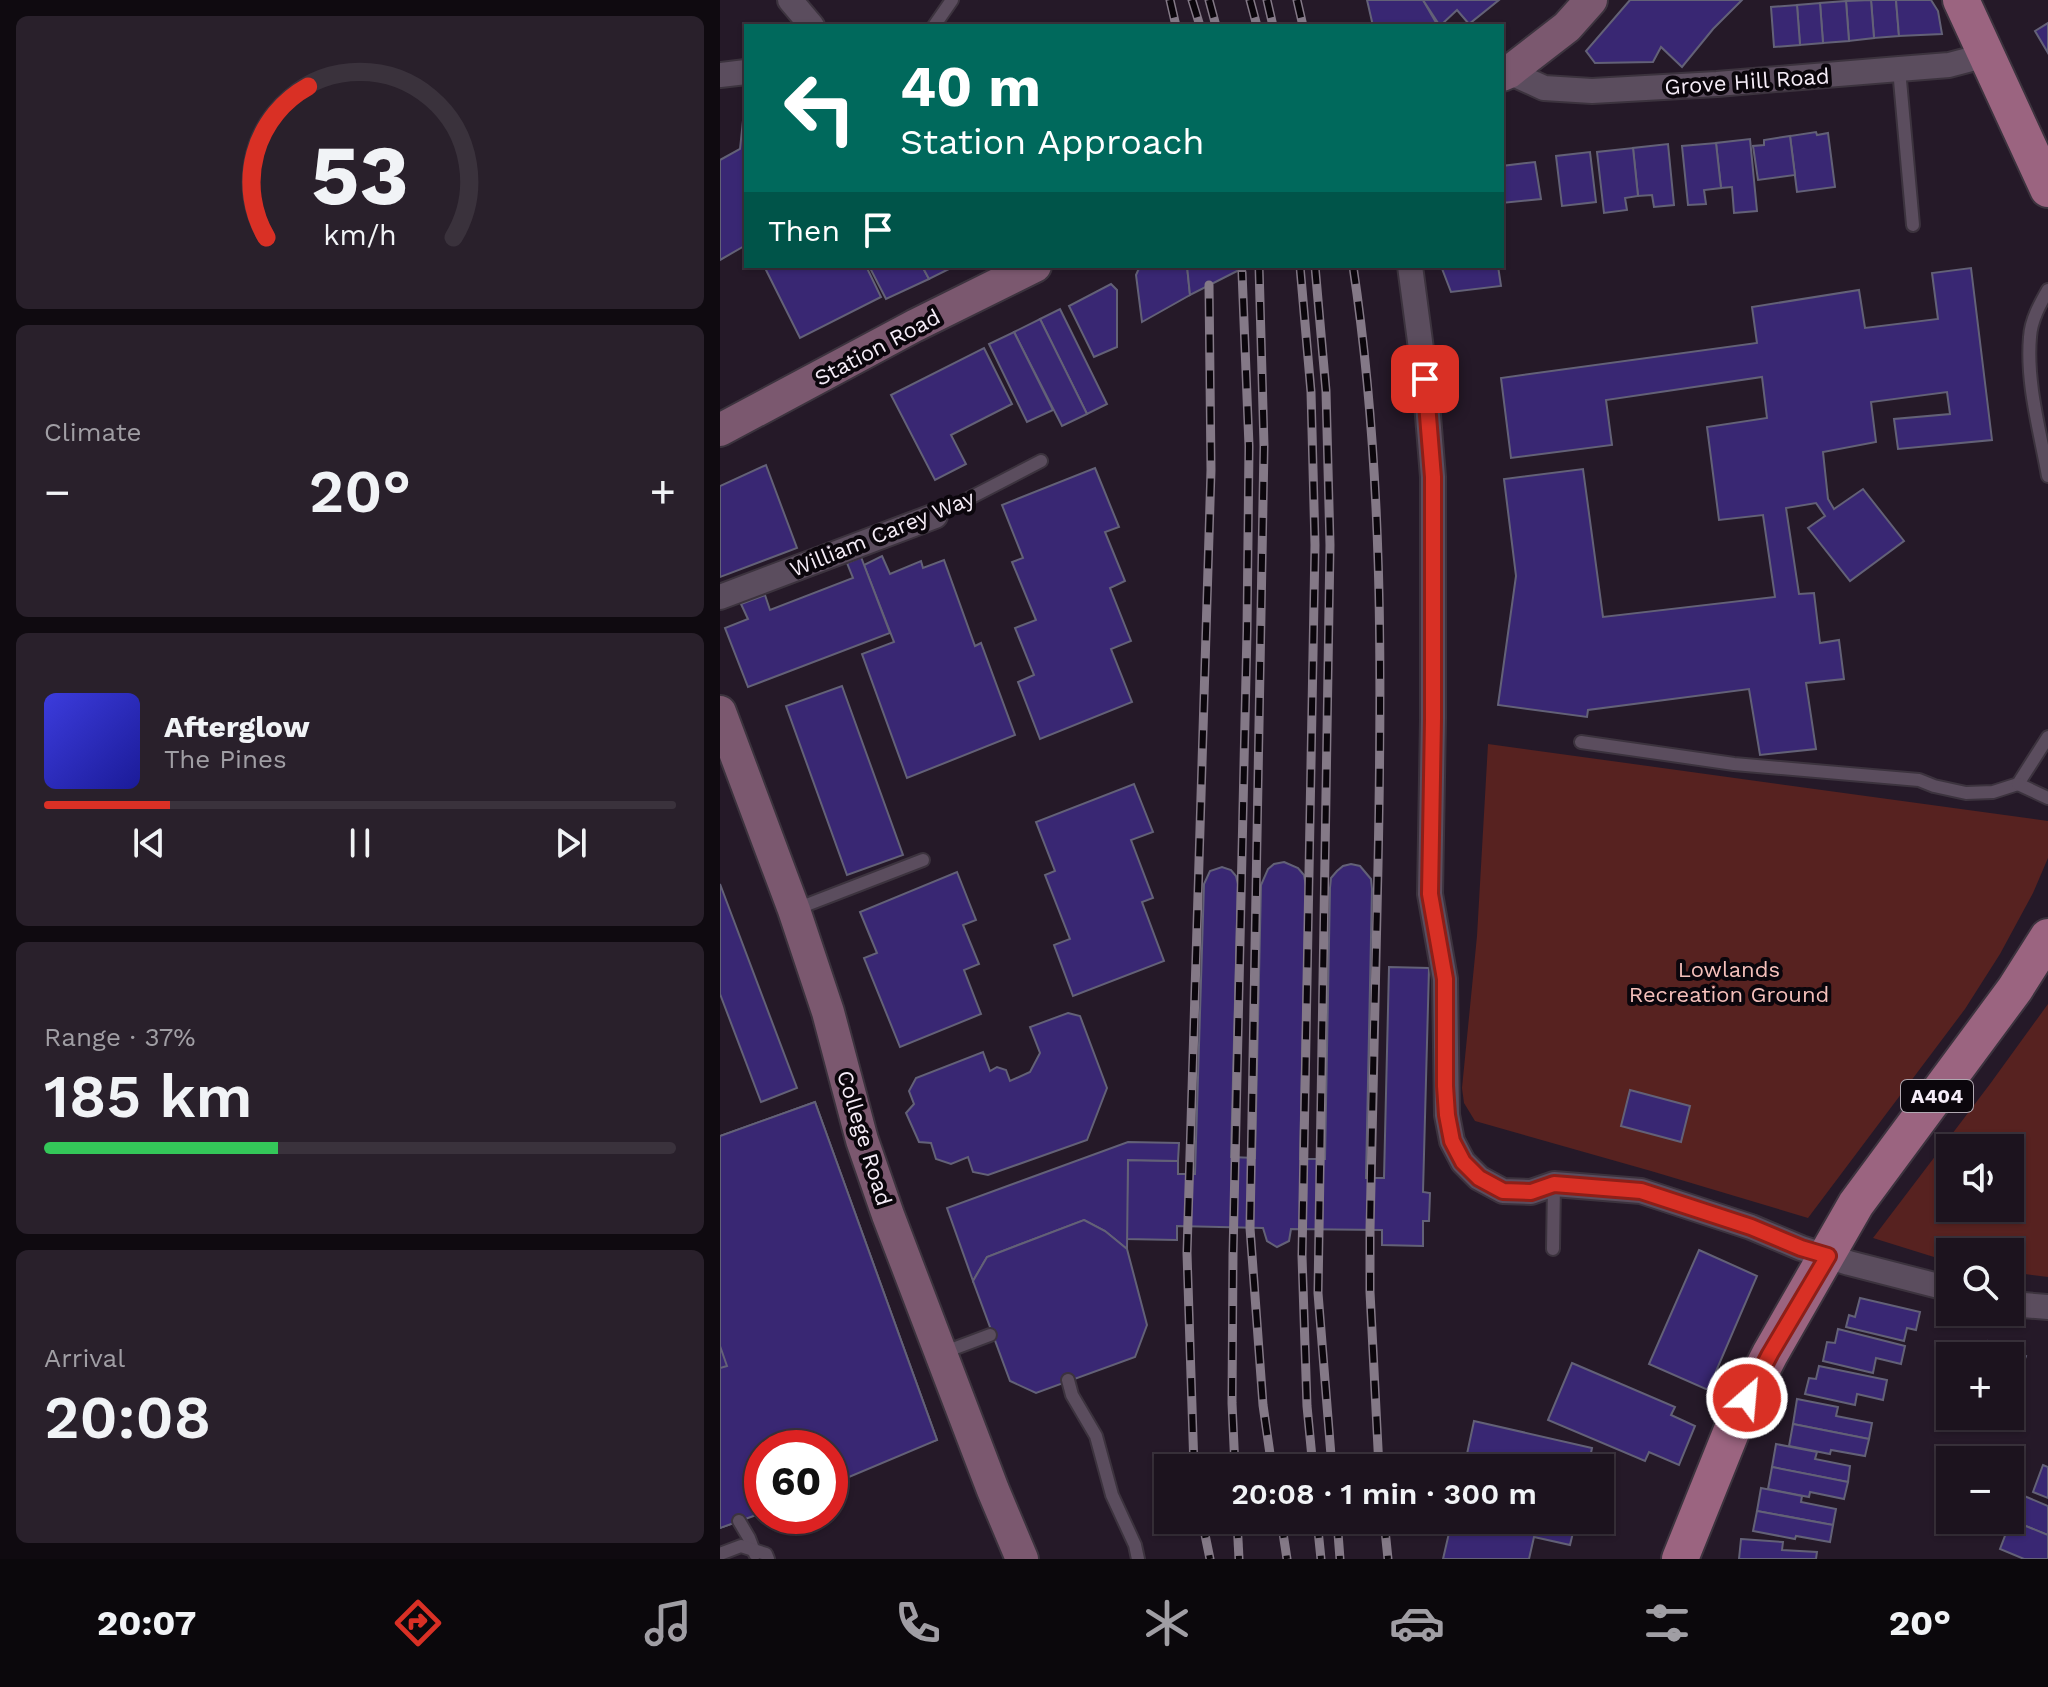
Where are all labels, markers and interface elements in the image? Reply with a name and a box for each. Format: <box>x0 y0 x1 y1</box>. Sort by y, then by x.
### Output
text: 40 m <box>900 54 1041 120</box>
icon: left <box>768 56 872 160</box>
street label: Grove Hill Road <box>1664 63 1830 100</box>
text: Station Approach <box>900 121 1205 163</box>
text: 53 <box>311 127 409 224</box>
icon: arrive <box>856 208 900 252</box>
text: Then <box>768 213 840 248</box>
text: km/h <box>323 218 397 252</box>
street label: Station Road <box>810 304 944 391</box>
pin <box>1391 345 1459 413</box>
icon: arrive <box>1403 357 1447 401</box>
text: Climate <box>44 417 142 447</box>
text: 20° <box>309 456 411 527</box>
text: − <box>44 466 71 518</box>
text: + <box>649 466 676 518</box>
street label: William Carey Way <box>786 485 979 582</box>
text: Afterglow <box>164 709 310 744</box>
text: The Pines <box>164 744 287 774</box>
icon: previous <box>127 821 171 865</box>
icon: pause <box>338 821 382 865</box>
icon: next <box>549 821 593 865</box>
park label: Lowlands Recreation Ground <box>1629 957 1829 1007</box>
text: Range · 37% <box>44 1022 196 1052</box>
text: 185 km <box>44 1061 252 1132</box>
street label: College Road <box>832 1068 897 1209</box>
road number: A404 <box>1901 1080 1973 1112</box>
map controls <box>1936 1134 2024 1534</box>
button: sound <box>1936 1134 2024 1222</box>
button: search <box>1936 1238 2024 1326</box>
button: + <box>1936 1342 2024 1430</box>
text: Arrival <box>44 1343 125 1373</box>
position arrow <box>1705 1356 1789 1440</box>
text: 20:08 <box>44 1382 211 1453</box>
speed limit sign: 60 <box>744 1430 848 1534</box>
button: − <box>1936 1446 2024 1534</box>
text: 20:08 · 1 min · 300 m <box>1231 1476 1537 1511</box>
icon: directions <box>390 1595 446 1651</box>
icon: music <box>640 1595 696 1651</box>
icon: phone <box>890 1595 946 1651</box>
icon: climate <box>1139 1595 1195 1651</box>
icon: car <box>1389 1595 1445 1651</box>
icon: filters <box>1639 1595 1695 1651</box>
text: 20:07 <box>97 1602 197 1644</box>
text: 20° <box>1889 1602 1951 1644</box>

